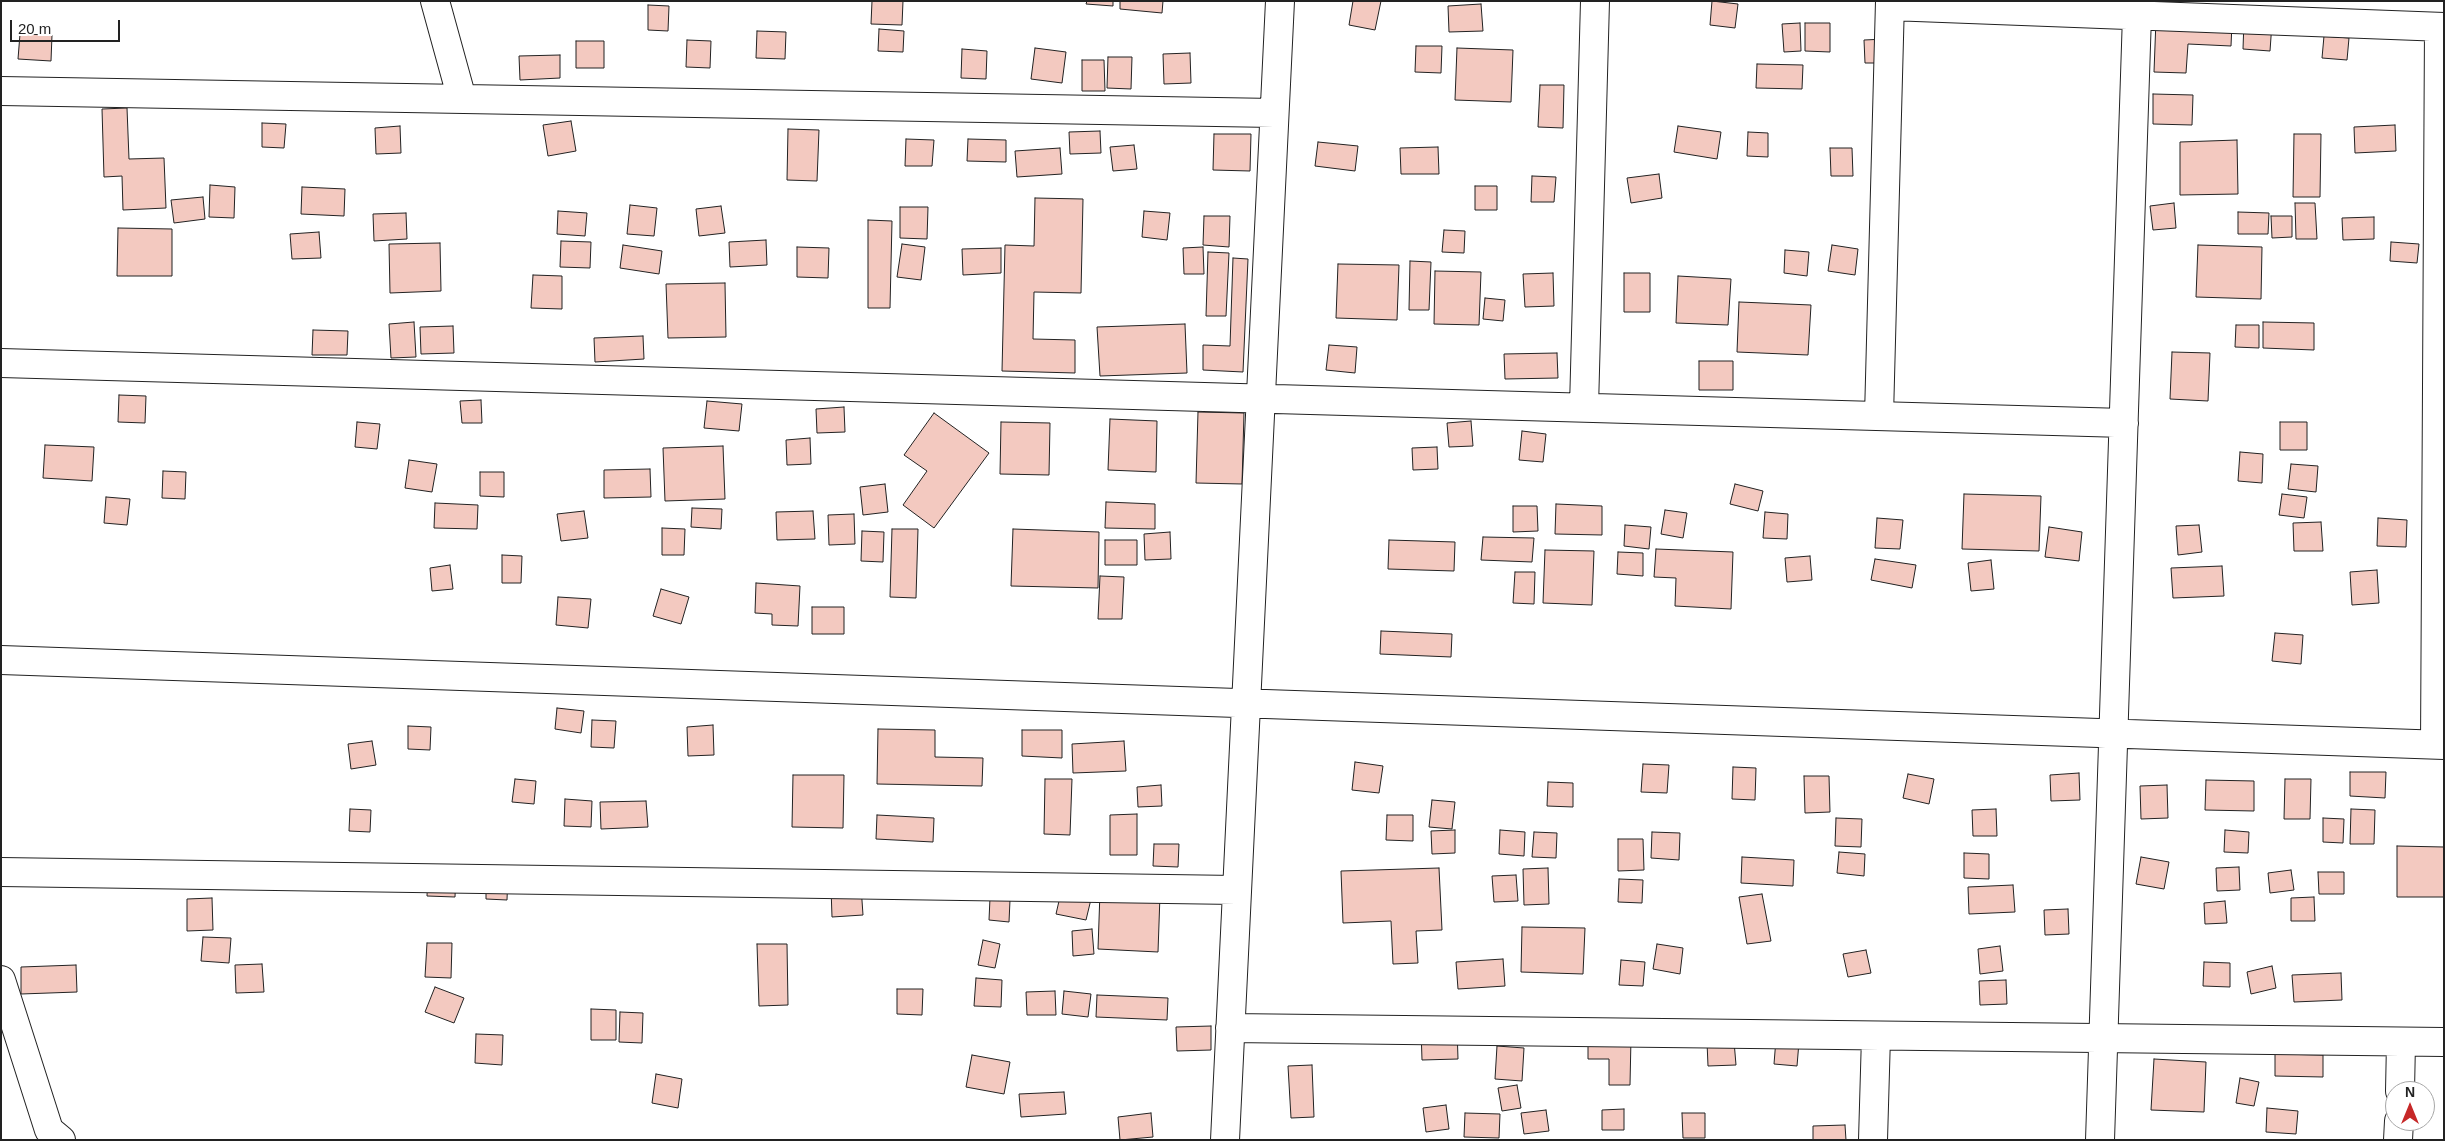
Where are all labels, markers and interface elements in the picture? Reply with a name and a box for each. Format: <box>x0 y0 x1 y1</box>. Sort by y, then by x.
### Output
scale bar <box>12 10 122 42</box>
text: 20 m <box>18 20 51 37</box>
north arrow <box>2385 1081 2435 1131</box>
text: N <box>2405 1084 2415 1100</box>

